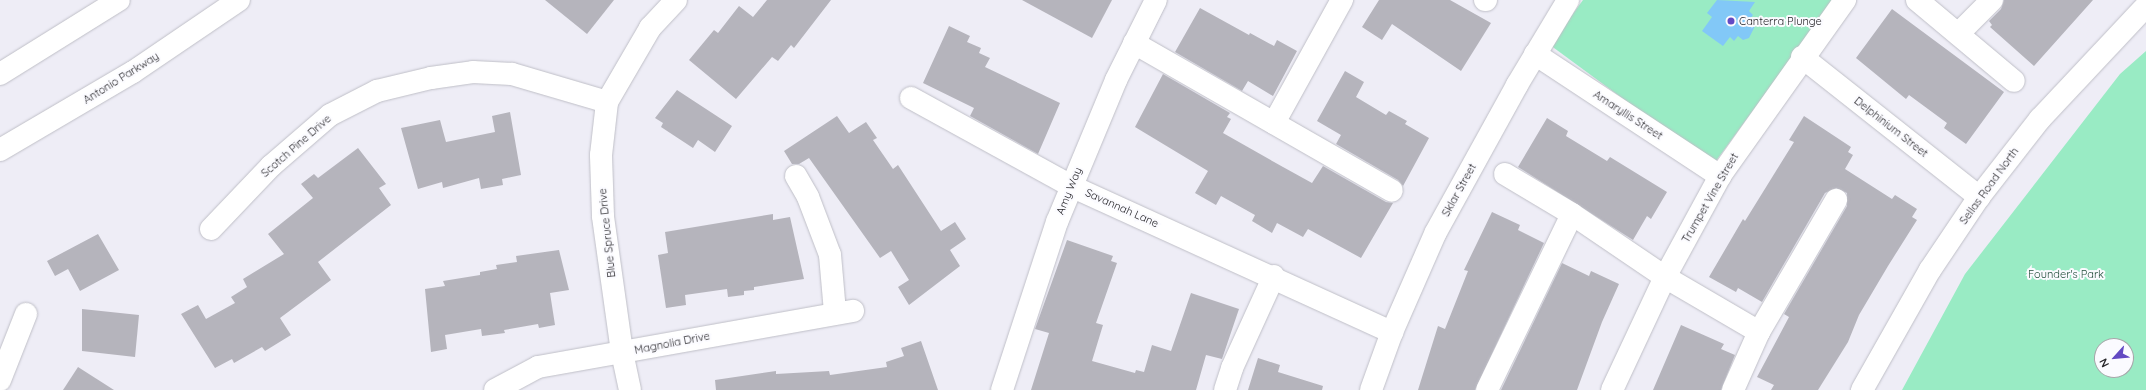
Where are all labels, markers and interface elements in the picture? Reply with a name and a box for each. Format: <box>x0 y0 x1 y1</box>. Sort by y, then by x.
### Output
place label: Canterra Plunge <box>1739 14 1822 28</box>
marker: Canterra Plunge <box>1726 16 1736 26</box>
street label: Antonio Parkway <box>81 49 161 107</box>
street label: Amaryllis Street <box>1591 88 1665 142</box>
street label: Delphinium Street <box>1851 94 1931 160</box>
street label: Scotch Pine Drive <box>258 112 334 180</box>
street label: Sellas Road North <box>1957 145 2021 227</box>
street label: Trumpet Vine Street <box>1679 151 1741 245</box>
street label: Sklar Street <box>1439 161 1479 219</box>
street label: Amy Way <box>1054 165 1084 217</box>
street label: Savannah Lane <box>1083 186 1161 230</box>
street label: Blue Spruce Drive <box>596 188 618 278</box>
park label: Founder's Park <box>2028 267 2104 281</box>
street label: Magnolia Drive <box>633 329 711 357</box>
north arrow <box>2094 338 2134 378</box>
text: N <box>2096 356 2112 370</box>

